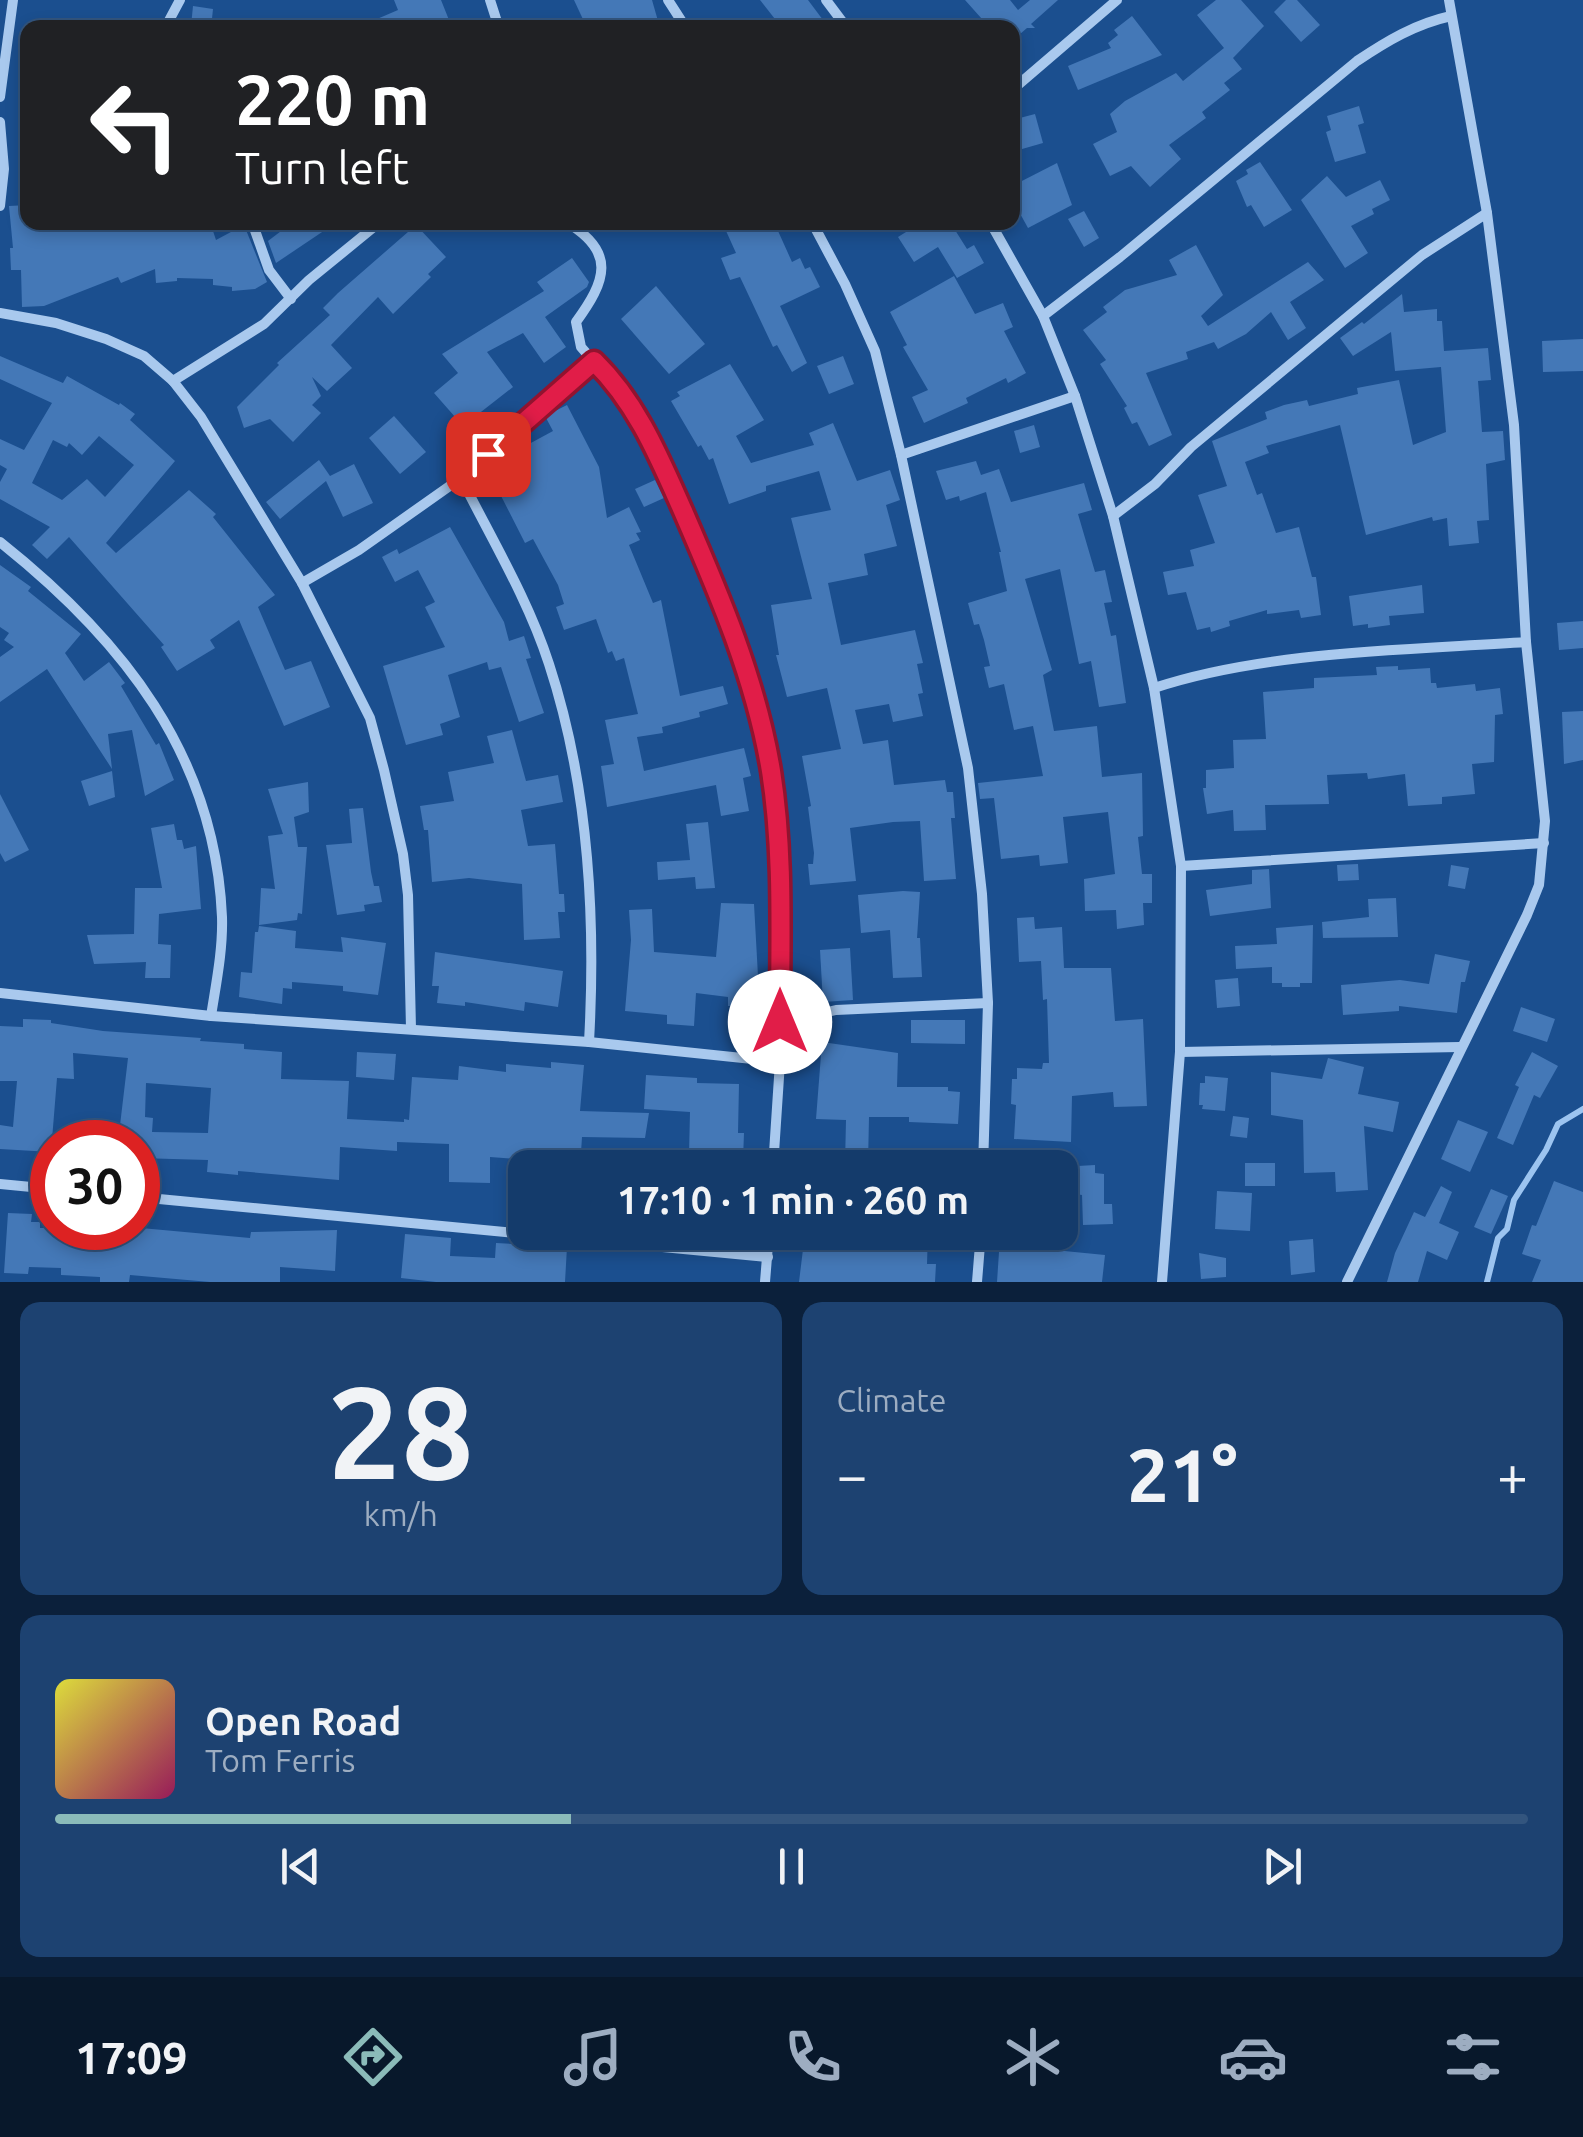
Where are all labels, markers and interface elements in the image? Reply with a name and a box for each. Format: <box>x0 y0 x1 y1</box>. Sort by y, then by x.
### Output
icon: left <box>70 60 200 190</box>
text: 220 m <box>235 60 430 138</box>
text: Turn left <box>235 142 409 193</box>
pin <box>446 412 531 497</box>
icon: arrive <box>461 427 516 482</box>
position arrow <box>728 970 832 1074</box>
speed limit sign: 30 <box>30 1120 160 1250</box>
text: 17:10 · 1 min · 260 m <box>617 1179 969 1221</box>
text: 28 <box>327 1358 474 1504</box>
text: Climate <box>837 1382 947 1418</box>
text: 21° <box>1127 1432 1238 1516</box>
text: − <box>837 1444 868 1505</box>
text: + <box>1497 1444 1528 1505</box>
text: km/h <box>364 1496 438 1532</box>
text: Open Road <box>205 1700 401 1742</box>
text: Tom Ferris <box>205 1742 355 1778</box>
icon: previous <box>273 1839 328 1894</box>
icon: pause <box>764 1839 819 1894</box>
icon: next <box>1255 1839 1310 1894</box>
icon: directions <box>338 2022 408 2092</box>
icon: music <box>558 2022 628 2092</box>
icon: phone <box>778 2022 848 2092</box>
icon: climate <box>998 2022 1068 2092</box>
icon: car <box>1218 2022 1288 2092</box>
icon: filters <box>1438 2022 1508 2092</box>
text: 17:09 <box>75 2032 188 2083</box>

